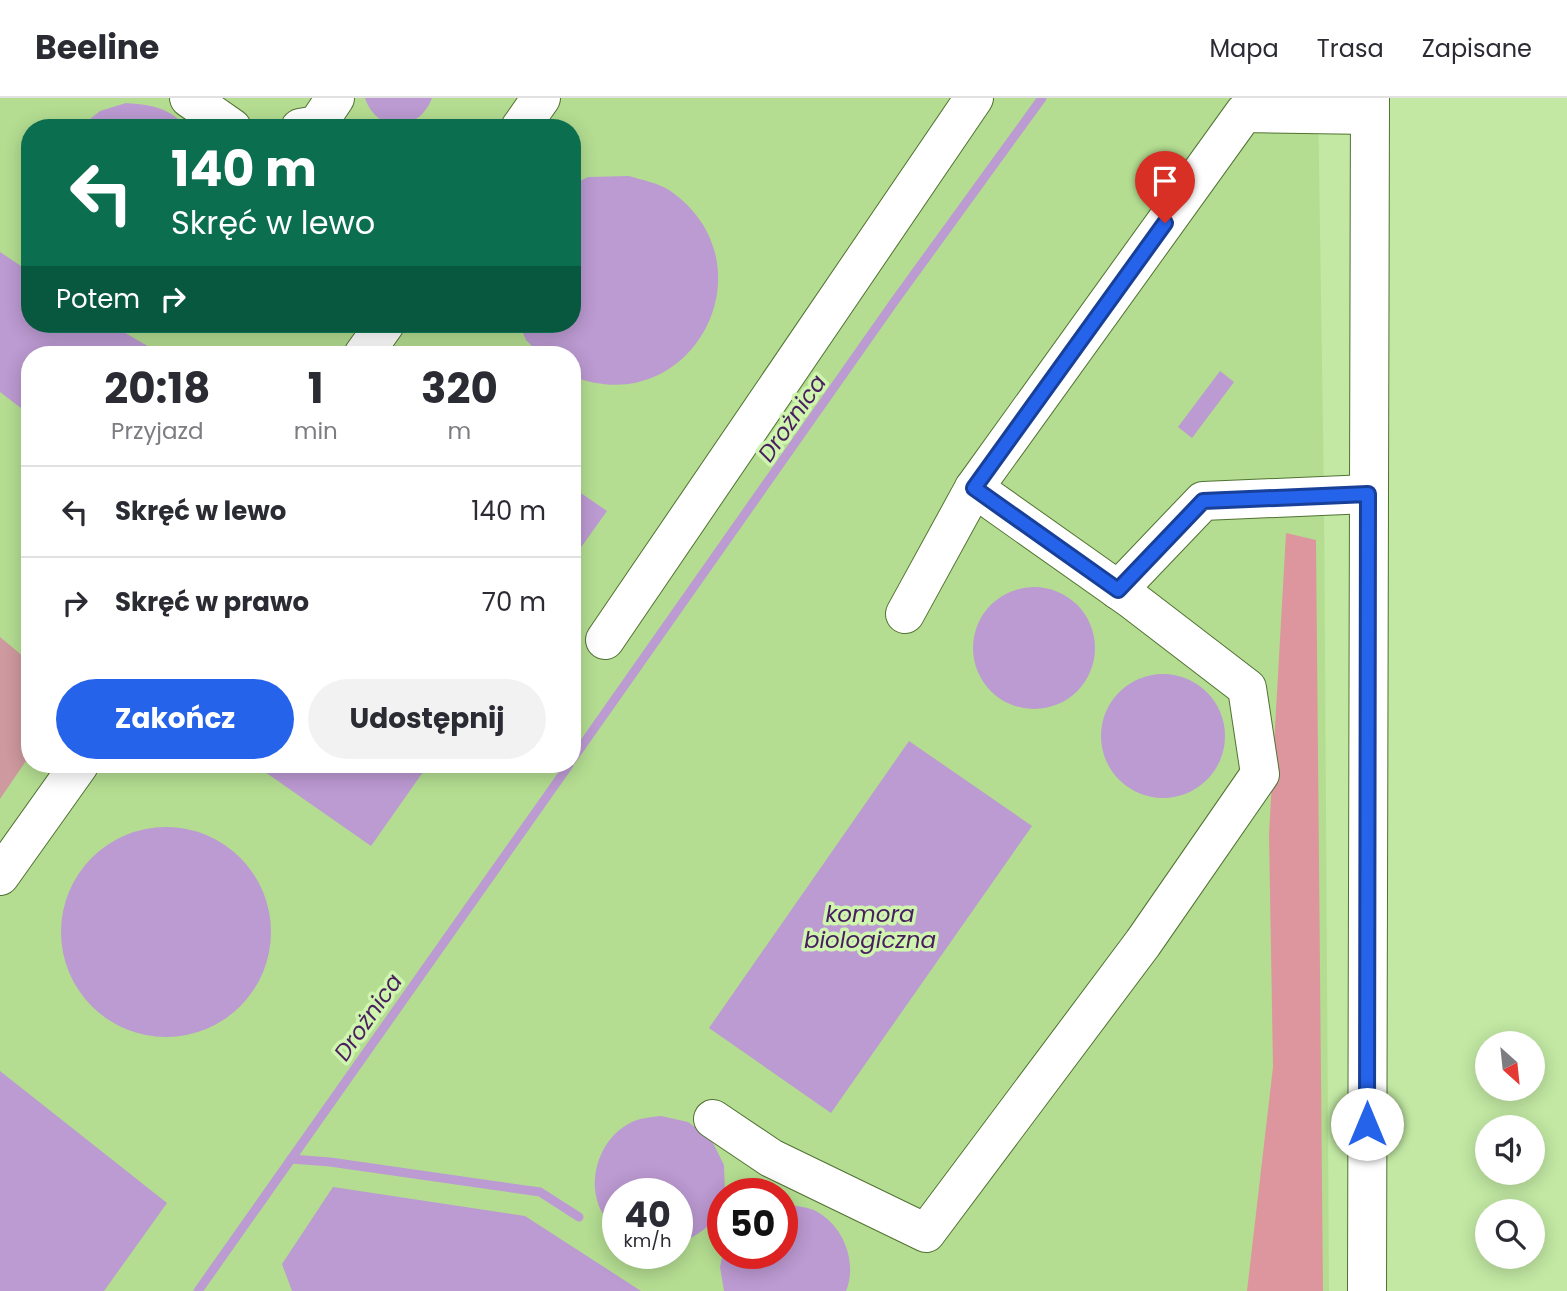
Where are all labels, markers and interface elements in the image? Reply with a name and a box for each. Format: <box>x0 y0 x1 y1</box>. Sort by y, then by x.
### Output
text: Beeline <box>35 24 159 71</box>
text: Mapa <box>1209 32 1279 65</box>
text: Trasa <box>1317 32 1384 65</box>
text: Zapisane <box>1422 32 1532 65</box>
text: 140 m <box>171 135 317 203</box>
icon: left <box>56 147 147 238</box>
pin <box>1135 151 1195 223</box>
icon: arrive <box>1146 162 1184 200</box>
text: Skręć w lewo <box>171 200 375 245</box>
icon: right <box>154 280 192 318</box>
text: Potem <box>56 281 140 317</box>
text: 20:18 <box>104 359 211 418</box>
text: 1 <box>308 359 324 418</box>
text: 320 <box>421 359 498 418</box>
water label: Drożnica <box>750 368 834 468</box>
text: Przyjazd <box>111 415 204 447</box>
text: min <box>294 415 338 447</box>
text: m <box>448 415 471 447</box>
icon: left <box>56 493 94 531</box>
text: Skręć w lewo <box>115 493 286 529</box>
text: 140 m <box>471 493 546 529</box>
icon: right <box>56 584 94 622</box>
text: Skręć w prawo <box>115 584 309 620</box>
text: 70 m <box>482 584 546 620</box>
button: Zakończ <box>56 679 294 759</box>
button: Udostępnij <box>308 679 546 759</box>
water label: komora biologiczna <box>804 898 936 956</box>
water label: Drożnica <box>326 967 410 1067</box>
north arrow <box>1475 1031 1545 1101</box>
map controls <box>1475 1031 1545 1269</box>
position arrow <box>1330 1087 1404 1161</box>
button: sound <box>1475 1115 1545 1185</box>
speed limit sign: 50 <box>707 1178 798 1269</box>
text: 40 <box>624 1190 671 1239</box>
button: search <box>1475 1199 1545 1269</box>
text: km/h <box>624 1228 671 1253</box>

